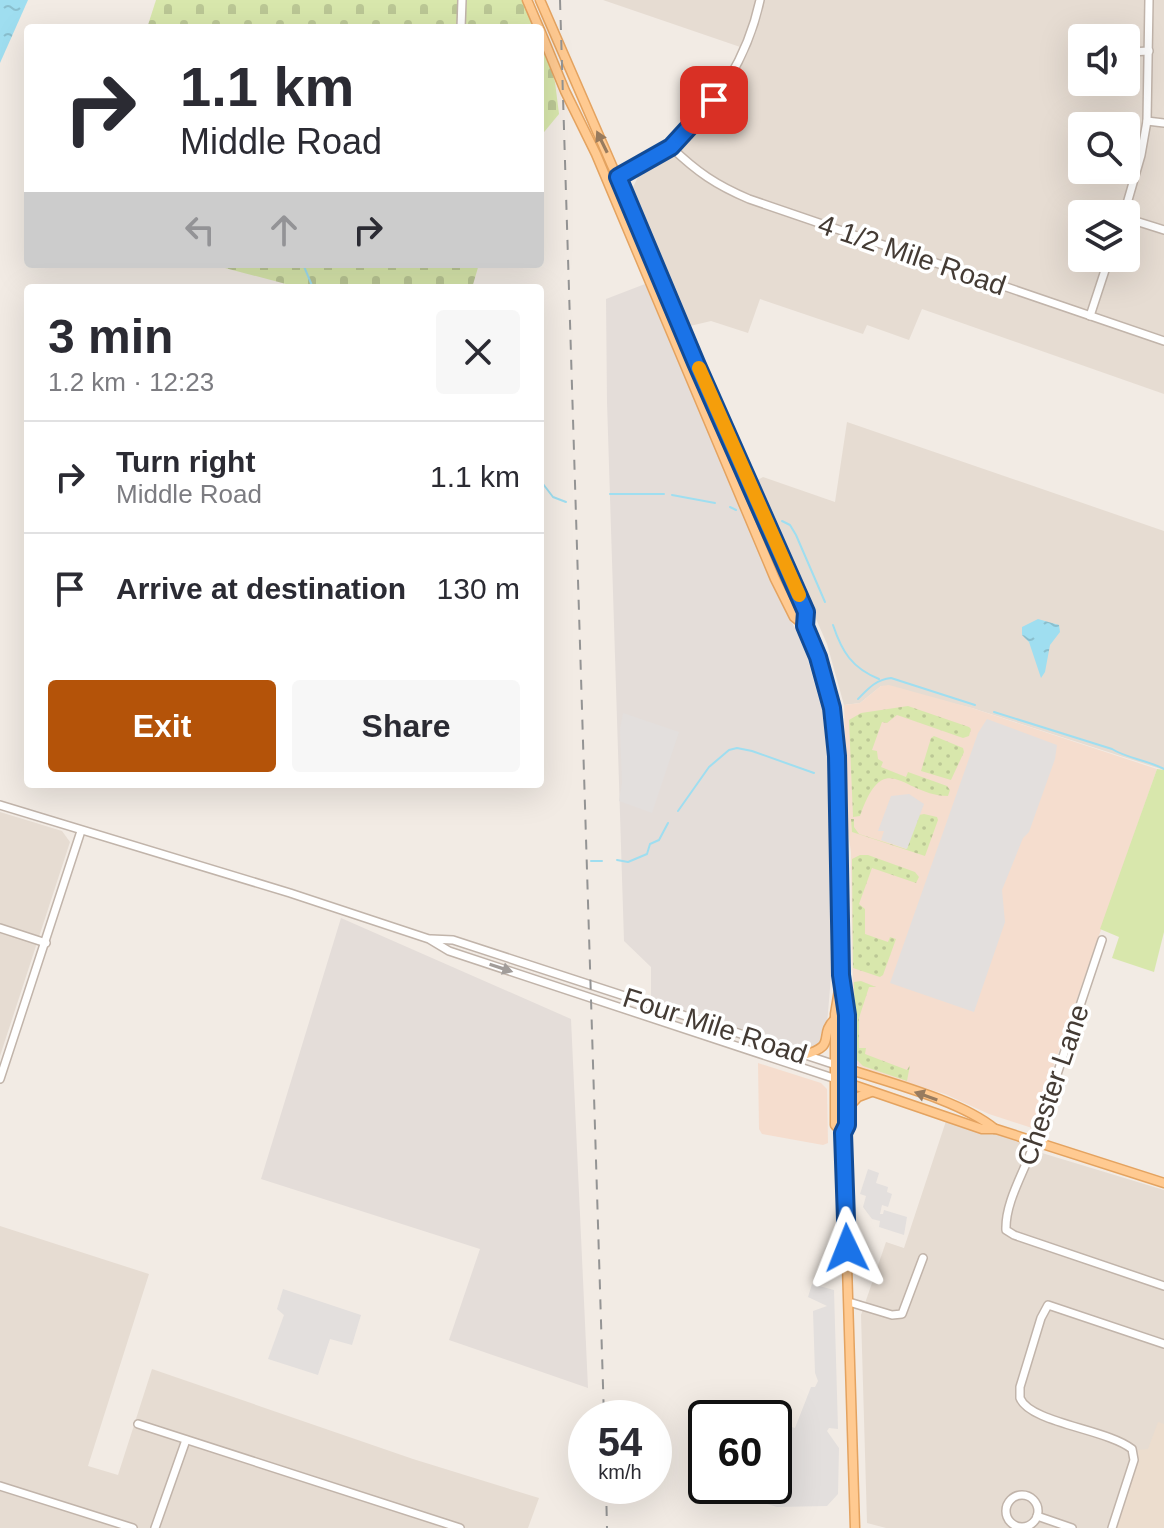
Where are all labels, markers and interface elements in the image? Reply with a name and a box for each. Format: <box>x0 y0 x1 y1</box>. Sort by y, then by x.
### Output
map controls <box>1068 24 1140 272</box>
button: sound <box>1068 24 1140 96</box>
text: 1.1 km <box>180 55 354 118</box>
icon: right <box>48 56 152 160</box>
pin <box>680 66 748 134</box>
icon: arrive <box>692 78 736 122</box>
button: search <box>1068 112 1140 184</box>
text: Middle Road <box>180 121 382 162</box>
one-way arrow <box>595 131 609 154</box>
button: layers <box>1068 200 1140 272</box>
icon: left <box>178 208 222 252</box>
icon: ahead <box>262 208 306 252</box>
icon: right <box>346 208 390 252</box>
street label: 4 1/2 Mile Road <box>814 208 1010 302</box>
text: 3 min <box>48 310 173 363</box>
button: close <box>436 310 520 394</box>
text: 1.2 km · 12:23 <box>48 367 214 397</box>
text: Turn right <box>116 445 255 478</box>
icon: right <box>48 455 92 499</box>
text: 1.1 km <box>430 460 520 493</box>
text: Middle Road <box>116 479 262 509</box>
icon: arrive <box>48 567 92 611</box>
text: Arrive at destination <box>116 572 406 605</box>
text: 130 m <box>437 572 520 605</box>
button: Exit <box>48 680 276 772</box>
button: Share <box>292 680 520 772</box>
one-way arrow <box>490 962 514 974</box>
street label: Four Mile Road <box>619 982 811 1070</box>
street label: Chester Lane <box>1011 1000 1095 1170</box>
one-way arrow <box>914 1090 938 1102</box>
position arrow <box>805 1206 889 1290</box>
speed limit sign: 60 <box>688 1400 792 1504</box>
text: 54 <box>598 1420 642 1464</box>
text: km/h <box>598 1461 642 1483</box>

